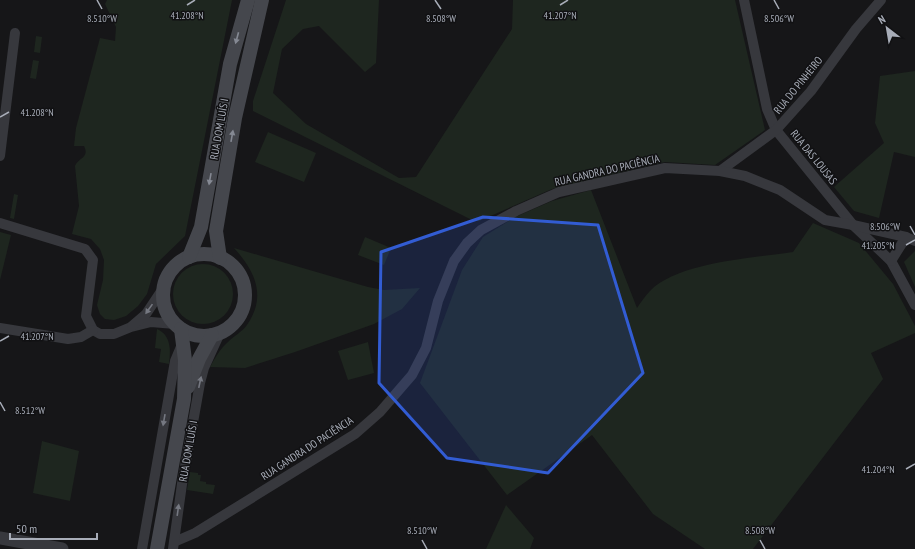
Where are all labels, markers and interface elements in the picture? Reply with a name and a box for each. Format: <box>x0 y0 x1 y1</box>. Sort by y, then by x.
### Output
north arrow <box>867 8 907 48</box>
text: 41.208°N <box>170 9 204 22</box>
text: 41.207°N <box>543 9 577 22</box>
text: 8.510°W <box>87 12 117 25</box>
text: 8.508°W <box>426 12 456 25</box>
text: 8.506°W <box>764 12 794 25</box>
text: N <box>876 12 888 27</box>
one-way arrow <box>234 31 240 44</box>
street label: RUA DO PINHEIRO <box>771 53 825 117</box>
street label: RUA DOM LUÍS I <box>207 97 231 161</box>
text: 41.208°N <box>20 106 54 119</box>
street label: RUA DAS LOUSAS <box>788 127 840 187</box>
one-way arrow <box>229 130 235 142</box>
street label: RUA GANDRA DO PACIÊNCIA <box>553 151 662 189</box>
one-way arrow <box>206 173 212 185</box>
text: 8.506°W <box>870 220 900 233</box>
text: 41.205°N <box>861 239 895 252</box>
one-way arrow <box>145 303 153 314</box>
text: 41.207°N <box>20 330 54 343</box>
one-way arrow <box>198 376 204 388</box>
text: 8.512°W <box>15 404 45 417</box>
street label: RUA GANDRA DO PACIÊNCIA <box>258 412 356 483</box>
one-way arrow <box>161 414 167 426</box>
street label: RUA DOM LUÍS I <box>176 419 200 483</box>
text: 41.204°N <box>861 463 895 476</box>
one-way arrow <box>175 504 182 516</box>
scale bar <box>10 515 97 541</box>
text: 50 m <box>16 521 37 536</box>
text: 8.510°W <box>407 524 437 537</box>
text: 8.508°W <box>745 524 775 537</box>

